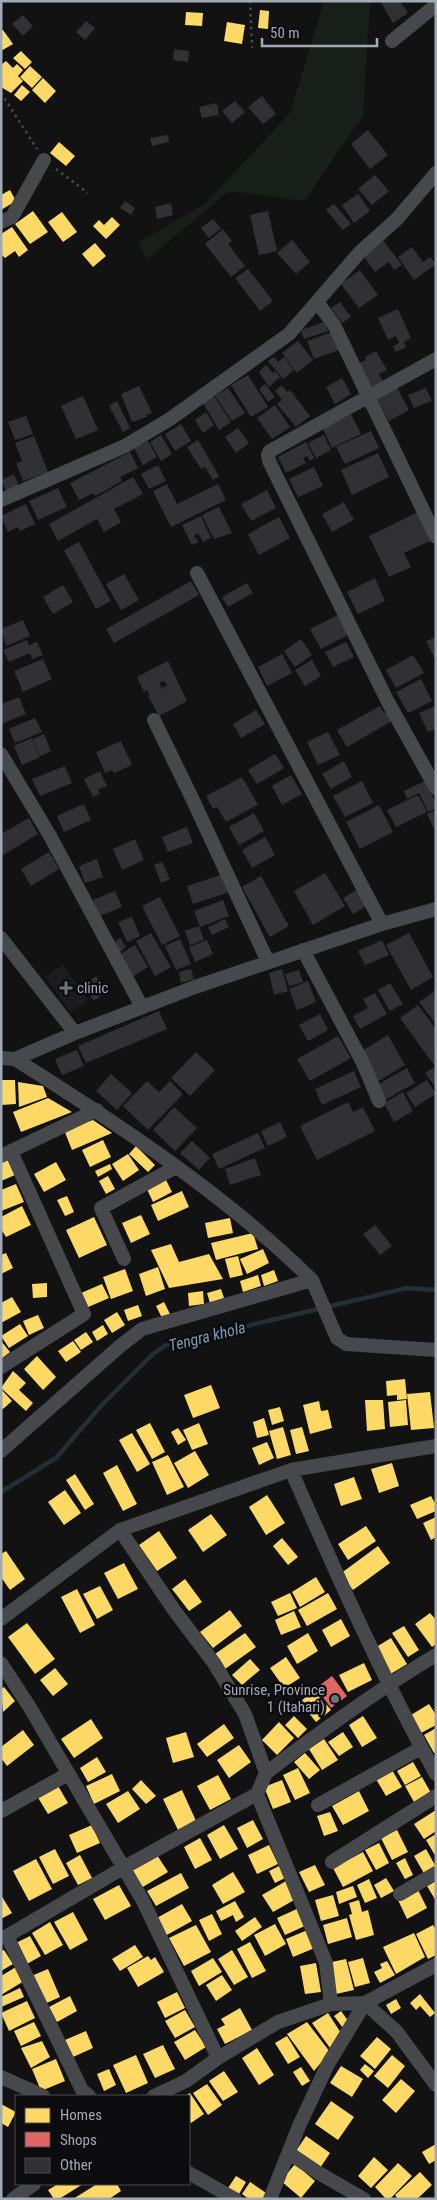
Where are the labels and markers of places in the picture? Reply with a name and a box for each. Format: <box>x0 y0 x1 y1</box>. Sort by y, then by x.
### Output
place label: clinic <box>77 979 109 997</box>
marker: clinic <box>59 981 73 995</box>
place label: Sunrise, Province 1 (Itahari) <box>223 1681 325 1716</box>
marker: Sunrise, Province 1 (Itahari) <box>329 1693 341 1705</box>

